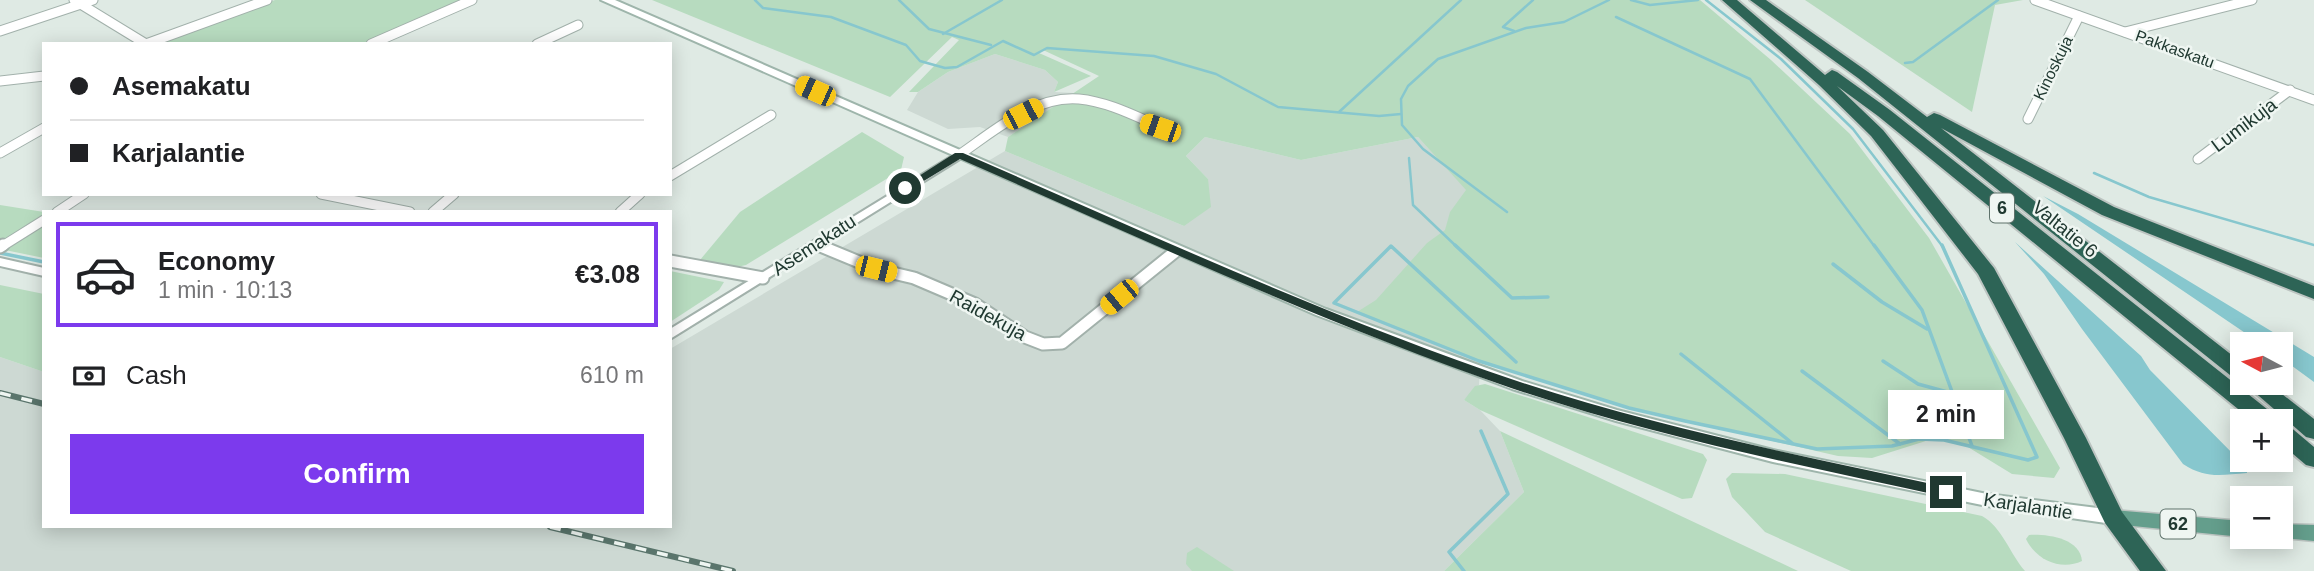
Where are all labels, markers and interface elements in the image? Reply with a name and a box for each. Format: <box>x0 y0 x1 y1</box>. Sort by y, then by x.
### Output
street label: Pakkaskatu <box>2133 27 2217 71</box>
street label: Kinoskuja <box>2030 33 2076 103</box>
text: Asemakatu <box>112 71 251 101</box>
car <box>792 73 839 109</box>
street label: Lumikuja <box>2207 93 2281 156</box>
car <box>1000 95 1047 133</box>
car <box>1137 111 1184 145</box>
text: Karjalantie <box>112 138 245 168</box>
route start <box>889 172 921 204</box>
road number: 6 <box>1990 194 2014 223</box>
street label: Valtatie 6 <box>2028 196 2102 262</box>
street label: Asemakatu <box>768 210 860 280</box>
icon: car <box>74 243 137 306</box>
text: Economy <box>158 246 275 276</box>
car <box>854 254 899 284</box>
text: €3.08 <box>575 259 640 289</box>
car <box>1097 276 1142 318</box>
text: 1 min · 10:13 <box>158 277 292 303</box>
street label: Raidekuja <box>946 285 1030 345</box>
north arrow <box>2230 332 2292 396</box>
map controls <box>2230 332 2293 549</box>
icon: cash <box>70 357 108 395</box>
text: Cash <box>126 360 187 390</box>
text: 610 m <box>580 362 644 388</box>
callout: 2 min <box>1888 391 2004 440</box>
text: 2 min <box>1916 401 1976 427</box>
button: + <box>2230 409 2293 472</box>
button: Confirm <box>70 434 644 514</box>
route end <box>1930 476 1962 508</box>
button: − <box>2230 486 2293 549</box>
street label: Karjalantie <box>1982 489 2074 523</box>
road number: 62 <box>2160 510 2196 538</box>

